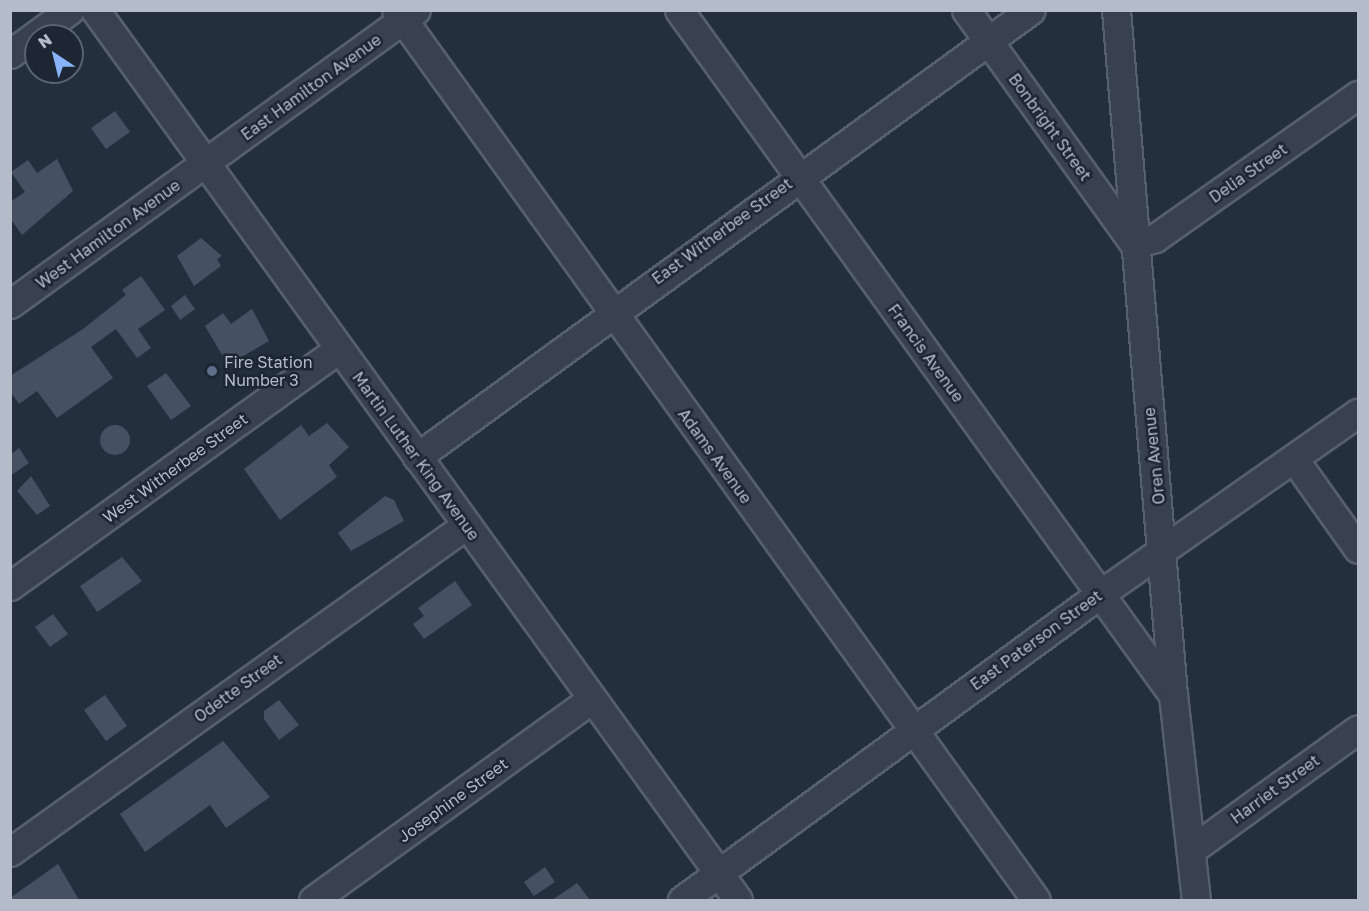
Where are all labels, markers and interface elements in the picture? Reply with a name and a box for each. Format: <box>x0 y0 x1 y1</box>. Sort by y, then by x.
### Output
north arrow <box>24 24 84 84</box>
text: N <box>34 29 56 53</box>
street label: East Hamilton Avenue <box>237 30 385 144</box>
street label: Bonbright Street <box>1005 70 1095 184</box>
street label: Delia Street <box>1206 139 1290 207</box>
street label: East Witherbee Street <box>648 174 796 288</box>
street label: West Hamilton Avenue <box>32 175 184 293</box>
street label: Francis Avenue <box>884 300 968 406</box>
place label: Fire Station Number 3 <box>224 352 312 390</box>
marker: Fire Station Number 3 <box>205 364 219 378</box>
street label: Martin Luther King Avenue <box>348 368 484 544</box>
street label: Adams Avenue <box>674 405 756 507</box>
street label: Oren Avenue <box>1139 407 1169 505</box>
street label: West Witherbee Street <box>99 409 251 527</box>
street label: East Paterson Street <box>966 586 1106 694</box>
street label: Odette Street <box>190 650 286 726</box>
street label: Harriet Street <box>1227 750 1323 828</box>
street label: Josephine Street <box>394 754 512 846</box>

